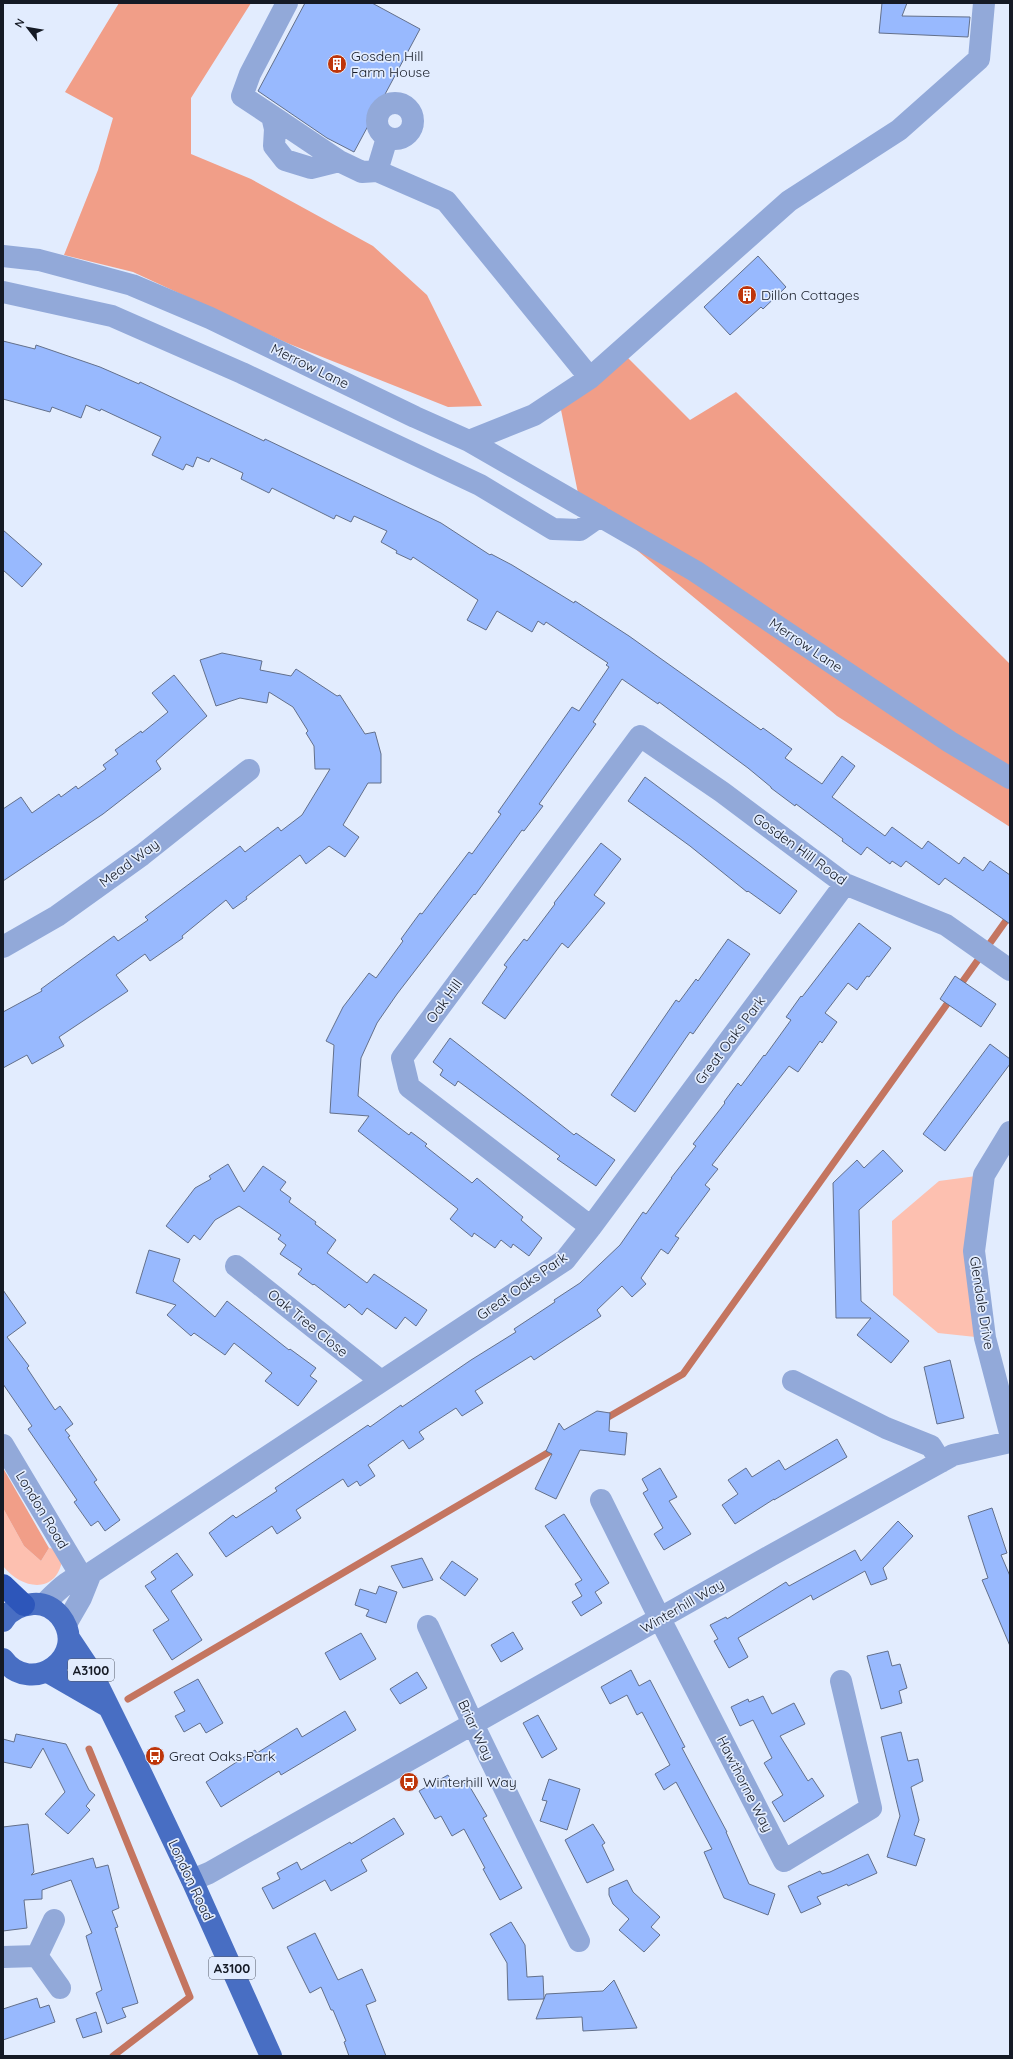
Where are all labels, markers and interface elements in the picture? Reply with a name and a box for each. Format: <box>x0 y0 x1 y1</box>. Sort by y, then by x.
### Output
north arrow <box>8 8 48 48</box>
text: N <box>11 16 28 30</box>
place label: Gosden Hill Farm House <box>351 47 430 81</box>
building icon: Gosden Hill Farm House <box>326 53 348 75</box>
building icon: Dillon Cottages <box>736 284 758 306</box>
place label: Dillon Cottages <box>761 286 859 304</box>
street label: Merrow Lane <box>268 339 352 393</box>
street label: Merrow Lane <box>766 614 846 676</box>
street label: Gosden Hill Road <box>750 809 850 889</box>
street label: Mead Way <box>96 835 162 891</box>
street label: Oak Hill <box>422 975 466 1027</box>
street label: Great Oaks Park <box>691 992 769 1088</box>
street label: Great Oaks Park <box>473 1248 571 1324</box>
street label: Glendale Drive <box>966 1255 998 1351</box>
street label: Oak Tree Close <box>264 1285 352 1361</box>
street label: London Road <box>12 1468 72 1552</box>
street label: Winterhill Way <box>637 1575 727 1637</box>
road number: A3100 <box>68 1659 114 1681</box>
street label: Briar Way <box>454 1697 498 1763</box>
street label: Hawthorne Way <box>713 1733 777 1835</box>
bus stop icon: Great Oaks Park <box>144 1745 166 1767</box>
place label: Great Oaks Park <box>169 1747 275 1765</box>
bus stop icon: Winterhill Way <box>398 1771 420 1793</box>
place label: Winterhill Way <box>423 1773 517 1791</box>
street label: London Road <box>164 1837 218 1923</box>
road number: A3100 <box>209 1957 255 1979</box>

